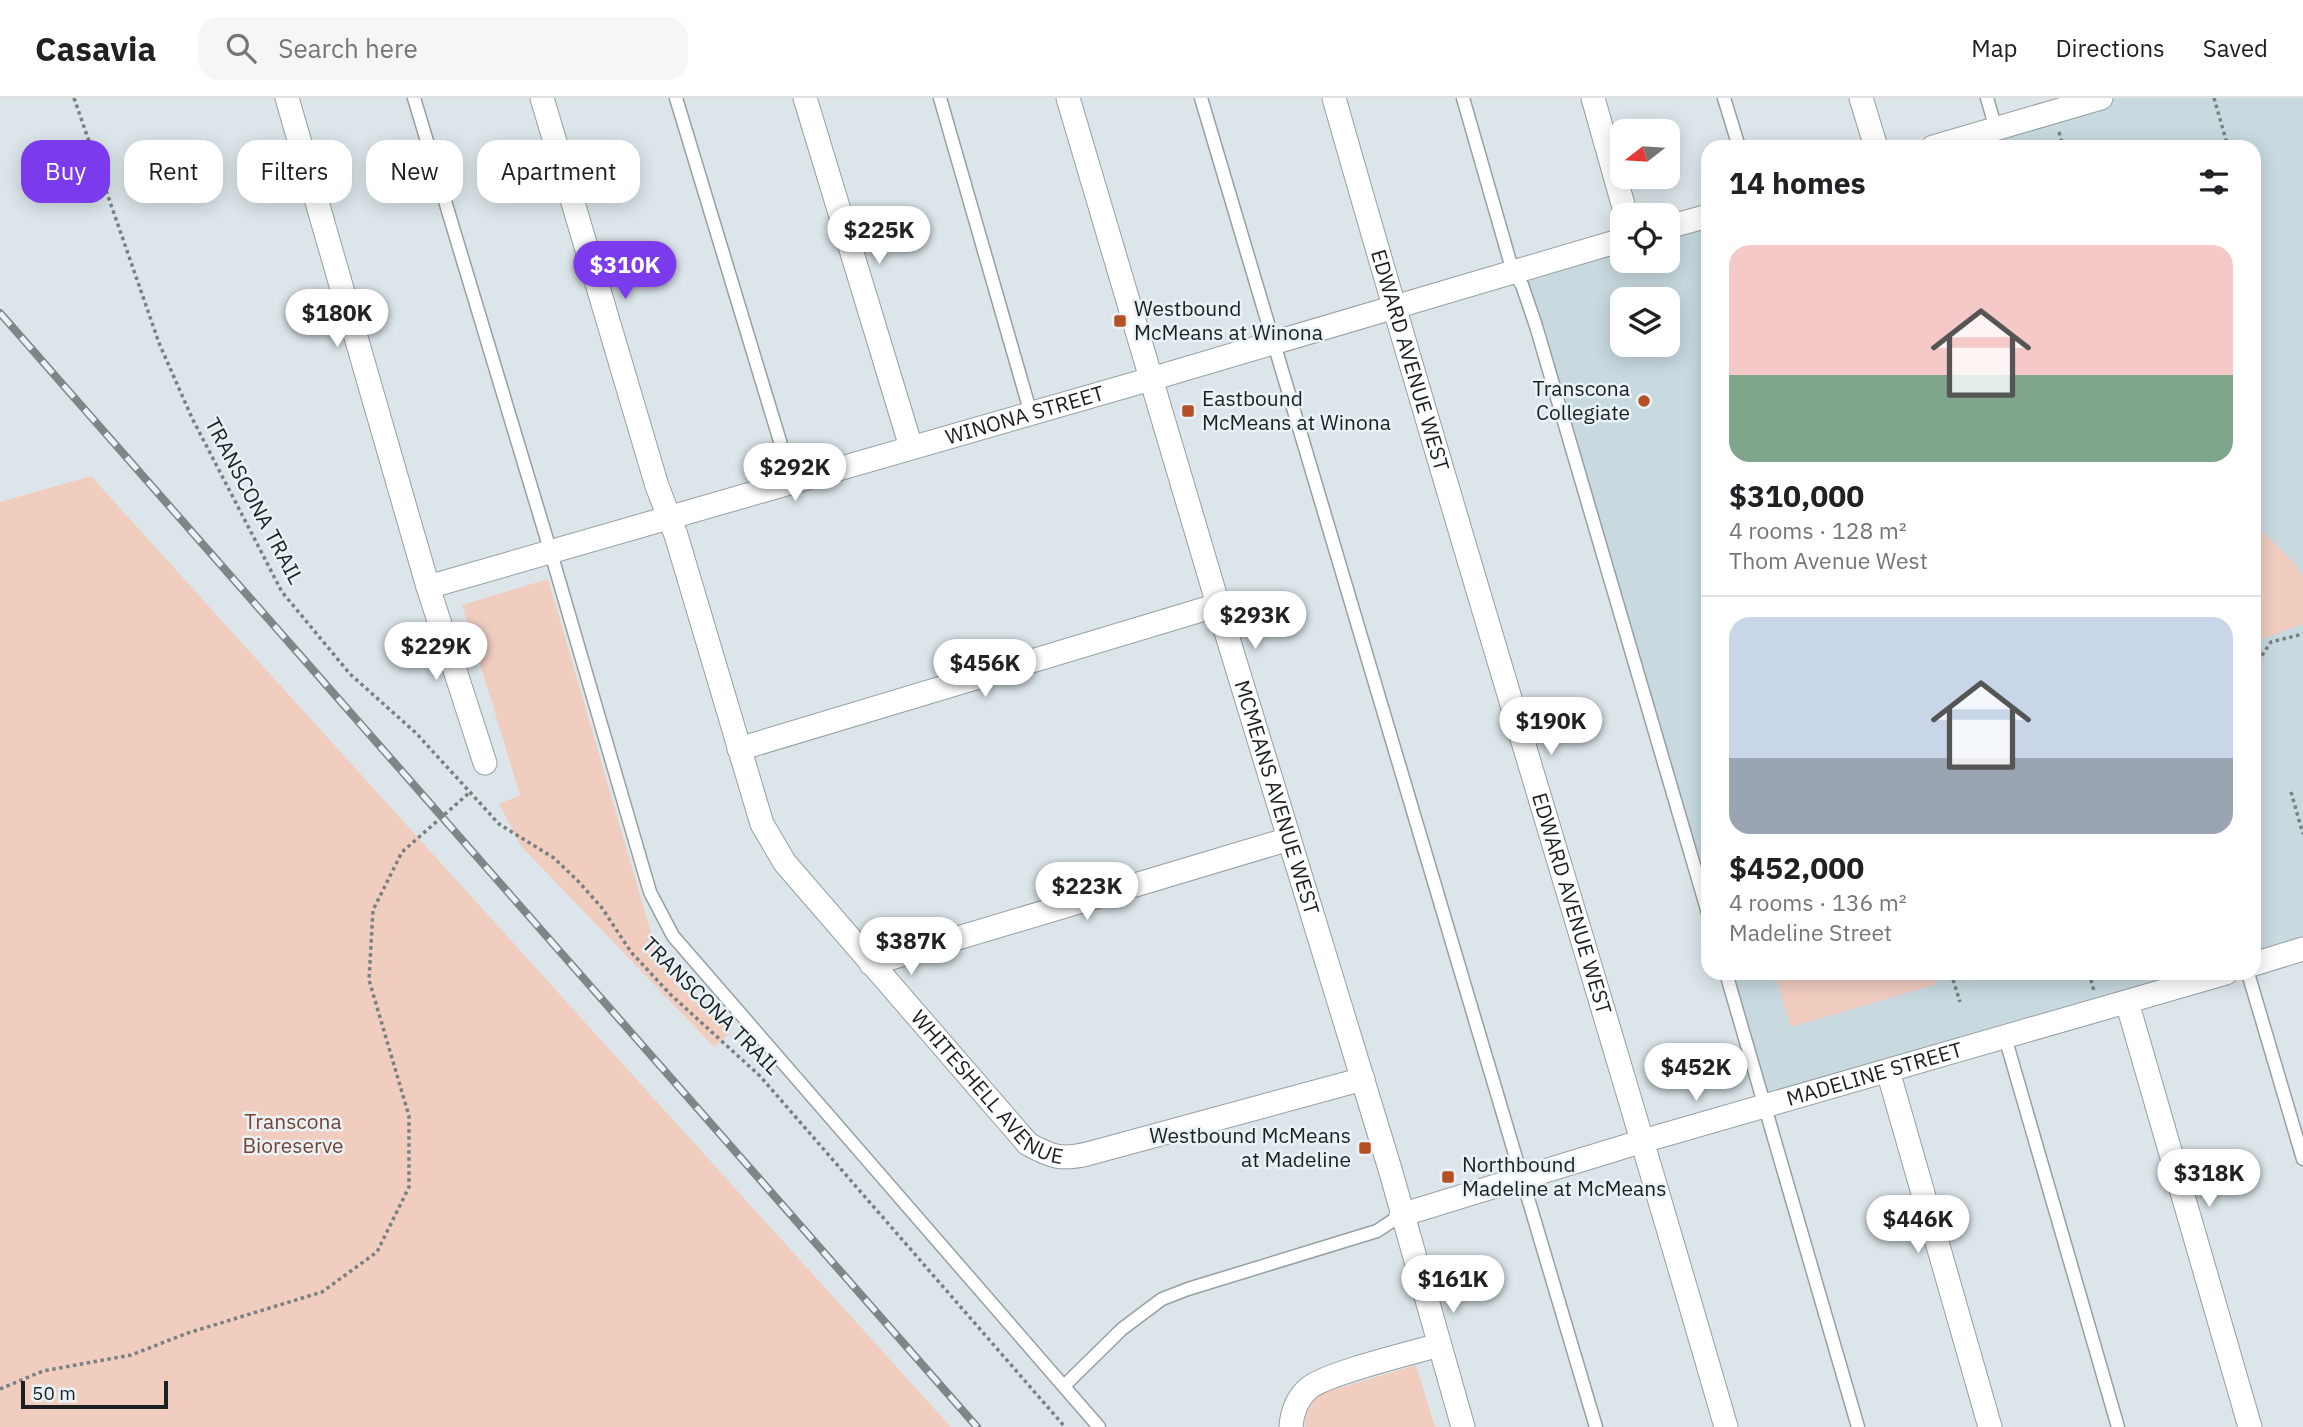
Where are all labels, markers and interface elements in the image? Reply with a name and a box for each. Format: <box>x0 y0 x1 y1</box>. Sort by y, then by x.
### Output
search box <box>198 17 688 80</box>
text: Casavia <box>35 27 156 70</box>
icon: search <box>222 29 260 67</box>
text: Search here <box>278 31 418 65</box>
text: Map <box>1971 32 2017 64</box>
text: Directions <box>2055 32 2165 64</box>
text: Saved <box>2203 32 2268 64</box>
north arrow <box>1610 119 1680 189</box>
map controls <box>1610 119 1680 357</box>
chip: Buy <box>21 140 110 203</box>
chip: Rent <box>124 140 223 203</box>
chip: Filters <box>237 140 352 203</box>
chip: New <box>366 140 463 203</box>
chip: Apartment <box>477 140 640 203</box>
text: 14 homes <box>1729 163 1866 202</box>
icon: filters <box>2195 163 2233 201</box>
button: locate <box>1610 203 1680 273</box>
pin: $225K <box>830 206 928 266</box>
text: $225K <box>843 214 915 244</box>
pin: $310K <box>576 242 674 301</box>
street label: EDWARD AVENUE WEST <box>1365 246 1457 474</box>
text: $310K <box>589 249 661 279</box>
button: layers <box>1610 287 1680 357</box>
pin: $180K <box>288 289 386 349</box>
icon: home <box>1918 290 2044 416</box>
place label: Westbound McMeans at Winona <box>1134 294 1323 346</box>
text: $180K <box>301 297 373 327</box>
marker: Westbound McMeans at Winona <box>1112 313 1128 329</box>
place label: Transcona Collegiate <box>1533 374 1630 426</box>
street label: WINONA STREET <box>942 378 1107 450</box>
place label: Eastbound McMeans at Winona <box>1202 384 1391 436</box>
marker: Transcona Collegiate <box>1636 393 1652 409</box>
marker: Eastbound McMeans at Winona <box>1180 403 1196 419</box>
street label: TRANSCONA TRAIL <box>199 412 311 589</box>
pin: $292K <box>746 444 844 503</box>
text: $292K <box>759 451 831 481</box>
text: $310,000 <box>1729 476 1864 515</box>
text: 4 rooms · 128 m² <box>1729 515 1907 545</box>
text: Thom Avenue West <box>1729 545 1928 575</box>
pin: $293K <box>1206 592 1304 651</box>
text: $293K <box>1219 599 1291 629</box>
pin: $229K <box>387 622 485 682</box>
text: $229K <box>400 630 472 660</box>
pin: $456K <box>936 640 1034 699</box>
text: $456K <box>949 647 1021 677</box>
icon: home <box>1918 662 2044 788</box>
street label: MCMEANS AVENUE WEST <box>1229 677 1327 918</box>
pin: $190K <box>1502 698 1600 757</box>
text: $190K <box>1515 705 1587 735</box>
street label: EDWARD AVENUE WEST <box>1526 789 1619 1018</box>
text: $452,000 <box>1729 848 1864 887</box>
pin: $223K <box>1038 862 1136 922</box>
text: $223K <box>1051 870 1123 900</box>
text: 4 rooms · 136 m² <box>1729 887 1907 917</box>
text: Madeline Street <box>1729 917 1892 947</box>
pin: $387K <box>862 918 960 977</box>
text: $387K <box>875 925 947 955</box>
street label: TRANSCONA TRAIL <box>637 930 787 1080</box>
street label: WHITESHELL AVENUE <box>905 1004 1066 1170</box>
street label: MADELINE STREET <box>1783 1035 1965 1112</box>
pin: $452K <box>1647 1044 1745 1103</box>
text: $452K <box>1660 1051 1732 1081</box>
park label: Transcona Bioreserve <box>242 1107 344 1159</box>
place label: Westbound McMeans at Madeline <box>1149 1121 1351 1173</box>
marker: Westbound McMeans at Madeline <box>1357 1140 1373 1156</box>
place label: Northbound Madeline at McMeans <box>1462 1150 1666 1202</box>
pin: $318K <box>2160 1150 2258 1209</box>
text: $318K <box>2173 1157 2245 1187</box>
marker: Northbound Madeline at McMeans <box>1440 1169 1456 1185</box>
pin: $446K <box>1869 1196 1967 1255</box>
text: $446K <box>1882 1203 1954 1233</box>
pin: $161K <box>1404 1256 1502 1315</box>
text: $161K <box>1417 1263 1489 1293</box>
scale bar <box>21 1378 168 1410</box>
text: 50 m <box>32 1381 76 1405</box>

